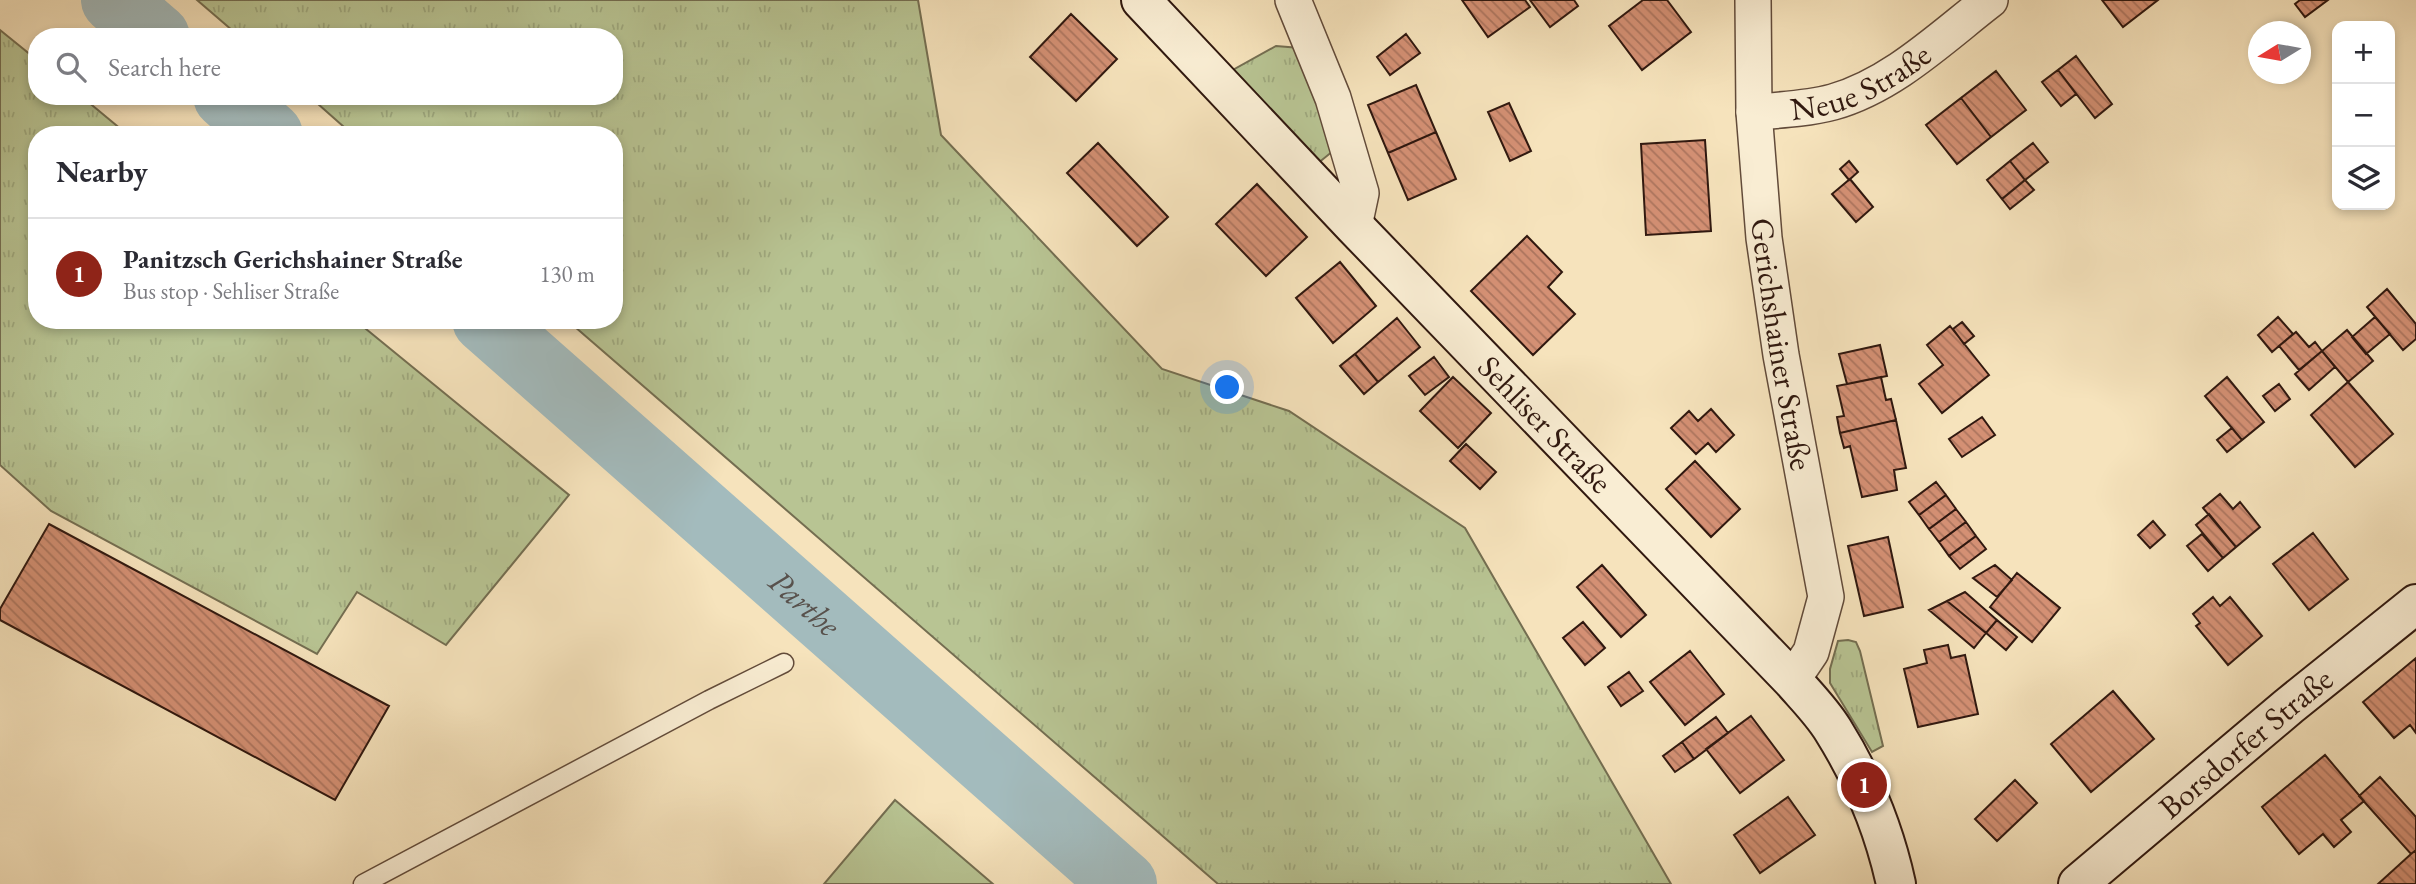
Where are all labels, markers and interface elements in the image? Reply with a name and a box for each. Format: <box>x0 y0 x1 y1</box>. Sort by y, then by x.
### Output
north arrow <box>2248 21 2311 84</box>
map controls <box>2332 21 2395 210</box>
button: + <box>2332 21 2395 84</box>
search box <box>28 28 623 105</box>
street label: Neue Straße <box>1788 34 1939 130</box>
icon: search <box>52 48 90 86</box>
text: Search here <box>108 50 221 84</box>
button: − <box>2332 84 2395 147</box>
button: layers <box>2332 147 2395 210</box>
text: Nearby <box>56 152 148 191</box>
street label: Gerichshainer Straße <box>1741 217 1823 474</box>
text: Panitzsch Gerichshainer Straße <box>123 242 463 276</box>
text: 1 <box>73 259 85 289</box>
text: 130 m <box>539 259 595 289</box>
text: Bus stop · Sehliser Straße <box>123 276 339 306</box>
street label: Sehliser Straße <box>1469 346 1622 502</box>
your location <box>1210 370 1244 404</box>
water label: Parthe <box>760 560 850 647</box>
street label: Borsdorfer Straße <box>2150 658 2341 828</box>
pin: 1 <box>1841 759 1887 811</box>

